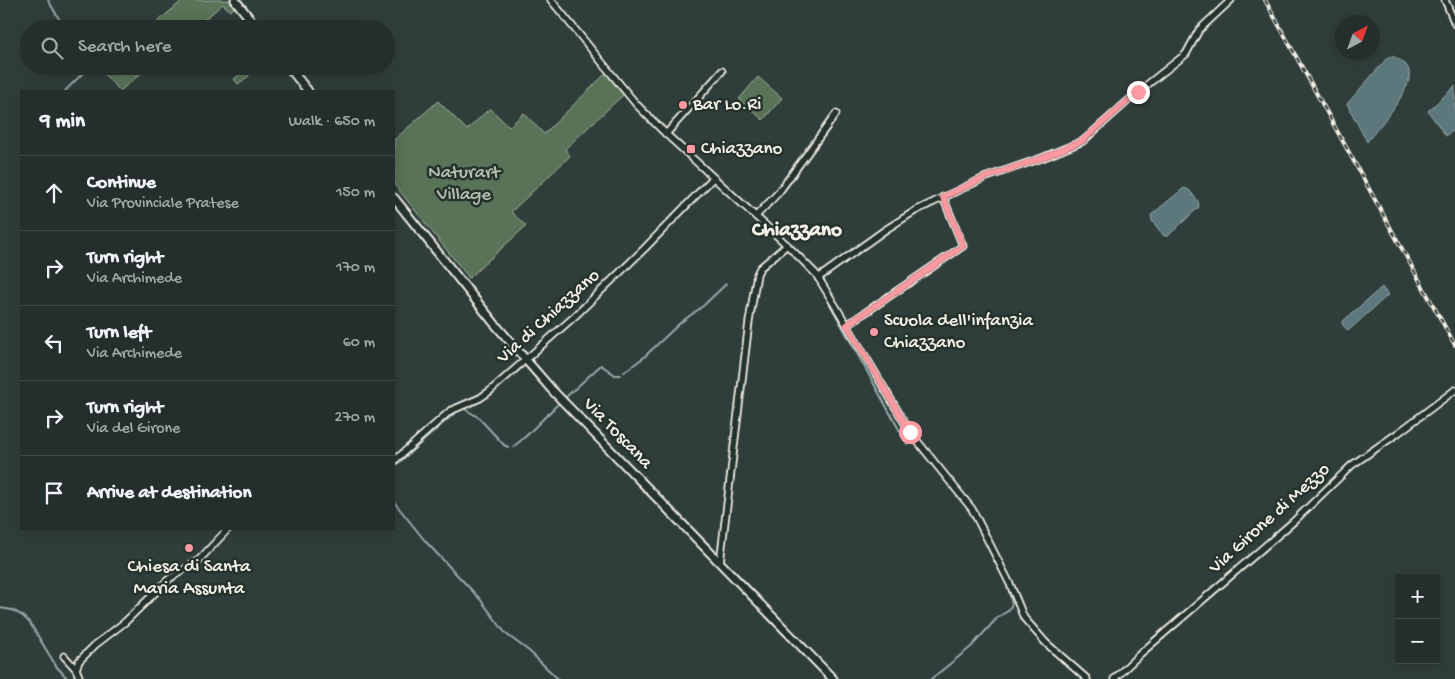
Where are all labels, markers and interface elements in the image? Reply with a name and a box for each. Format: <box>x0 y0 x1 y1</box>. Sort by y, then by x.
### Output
north arrow <box>1335 15 1380 60</box>
search box <box>20 20 395 75</box>
icon: search <box>38 34 66 62</box>
text: Search here <box>78 36 172 59</box>
route end <box>1127 81 1150 104</box>
place label: Bar Lo.Ri <box>692 94 761 117</box>
marker: Bar Lo.Ri <box>677 99 689 111</box>
text: 9 min <box>40 110 85 135</box>
text: Walk · 650 m <box>289 113 375 132</box>
place label: Chiazzano <box>701 138 783 161</box>
marker: Chiazzano <box>685 143 697 155</box>
park label: Naturart Village <box>428 162 502 207</box>
text: Continue <box>87 172 156 195</box>
icon: ahead <box>40 179 68 207</box>
text: 150 m <box>336 184 375 203</box>
text: Via Provinciale Pratese <box>87 195 239 214</box>
district label: Chiazzano <box>751 219 842 244</box>
text: Turn right <box>87 247 163 270</box>
icon: right <box>40 254 68 282</box>
text: 170 m <box>336 259 375 278</box>
street label: Via di Chiazzano <box>492 265 605 370</box>
text: Via Archimede <box>87 270 182 289</box>
place label: Scuola dell'infanzia Chiazzano <box>884 310 1034 355</box>
text: Turn left <box>87 322 151 345</box>
marker: Scuola dell'infanzia Chiazzano <box>868 326 880 338</box>
icon: left <box>40 329 68 357</box>
text: 60 m <box>343 334 375 353</box>
text: Via Archimede <box>87 345 182 364</box>
street label: Via Toscana <box>577 393 658 476</box>
text: Turn right <box>87 397 163 420</box>
icon: right <box>40 404 68 432</box>
text: 270 m <box>335 409 375 428</box>
text: Via del Girone <box>87 420 180 439</box>
route start <box>899 421 922 444</box>
street label: Via Girone di Mezzo <box>1204 458 1335 580</box>
icon: arrive <box>40 479 68 507</box>
text: Arrive at destination <box>87 482 251 505</box>
marker: Chiesa di Santa Maria Assunta <box>183 542 195 554</box>
place label: Chiesa di Santa Maria Assunta <box>128 556 252 601</box>
map controls <box>1395 574 1440 664</box>
button: + <box>1395 574 1440 619</box>
button: − <box>1395 619 1440 664</box>

